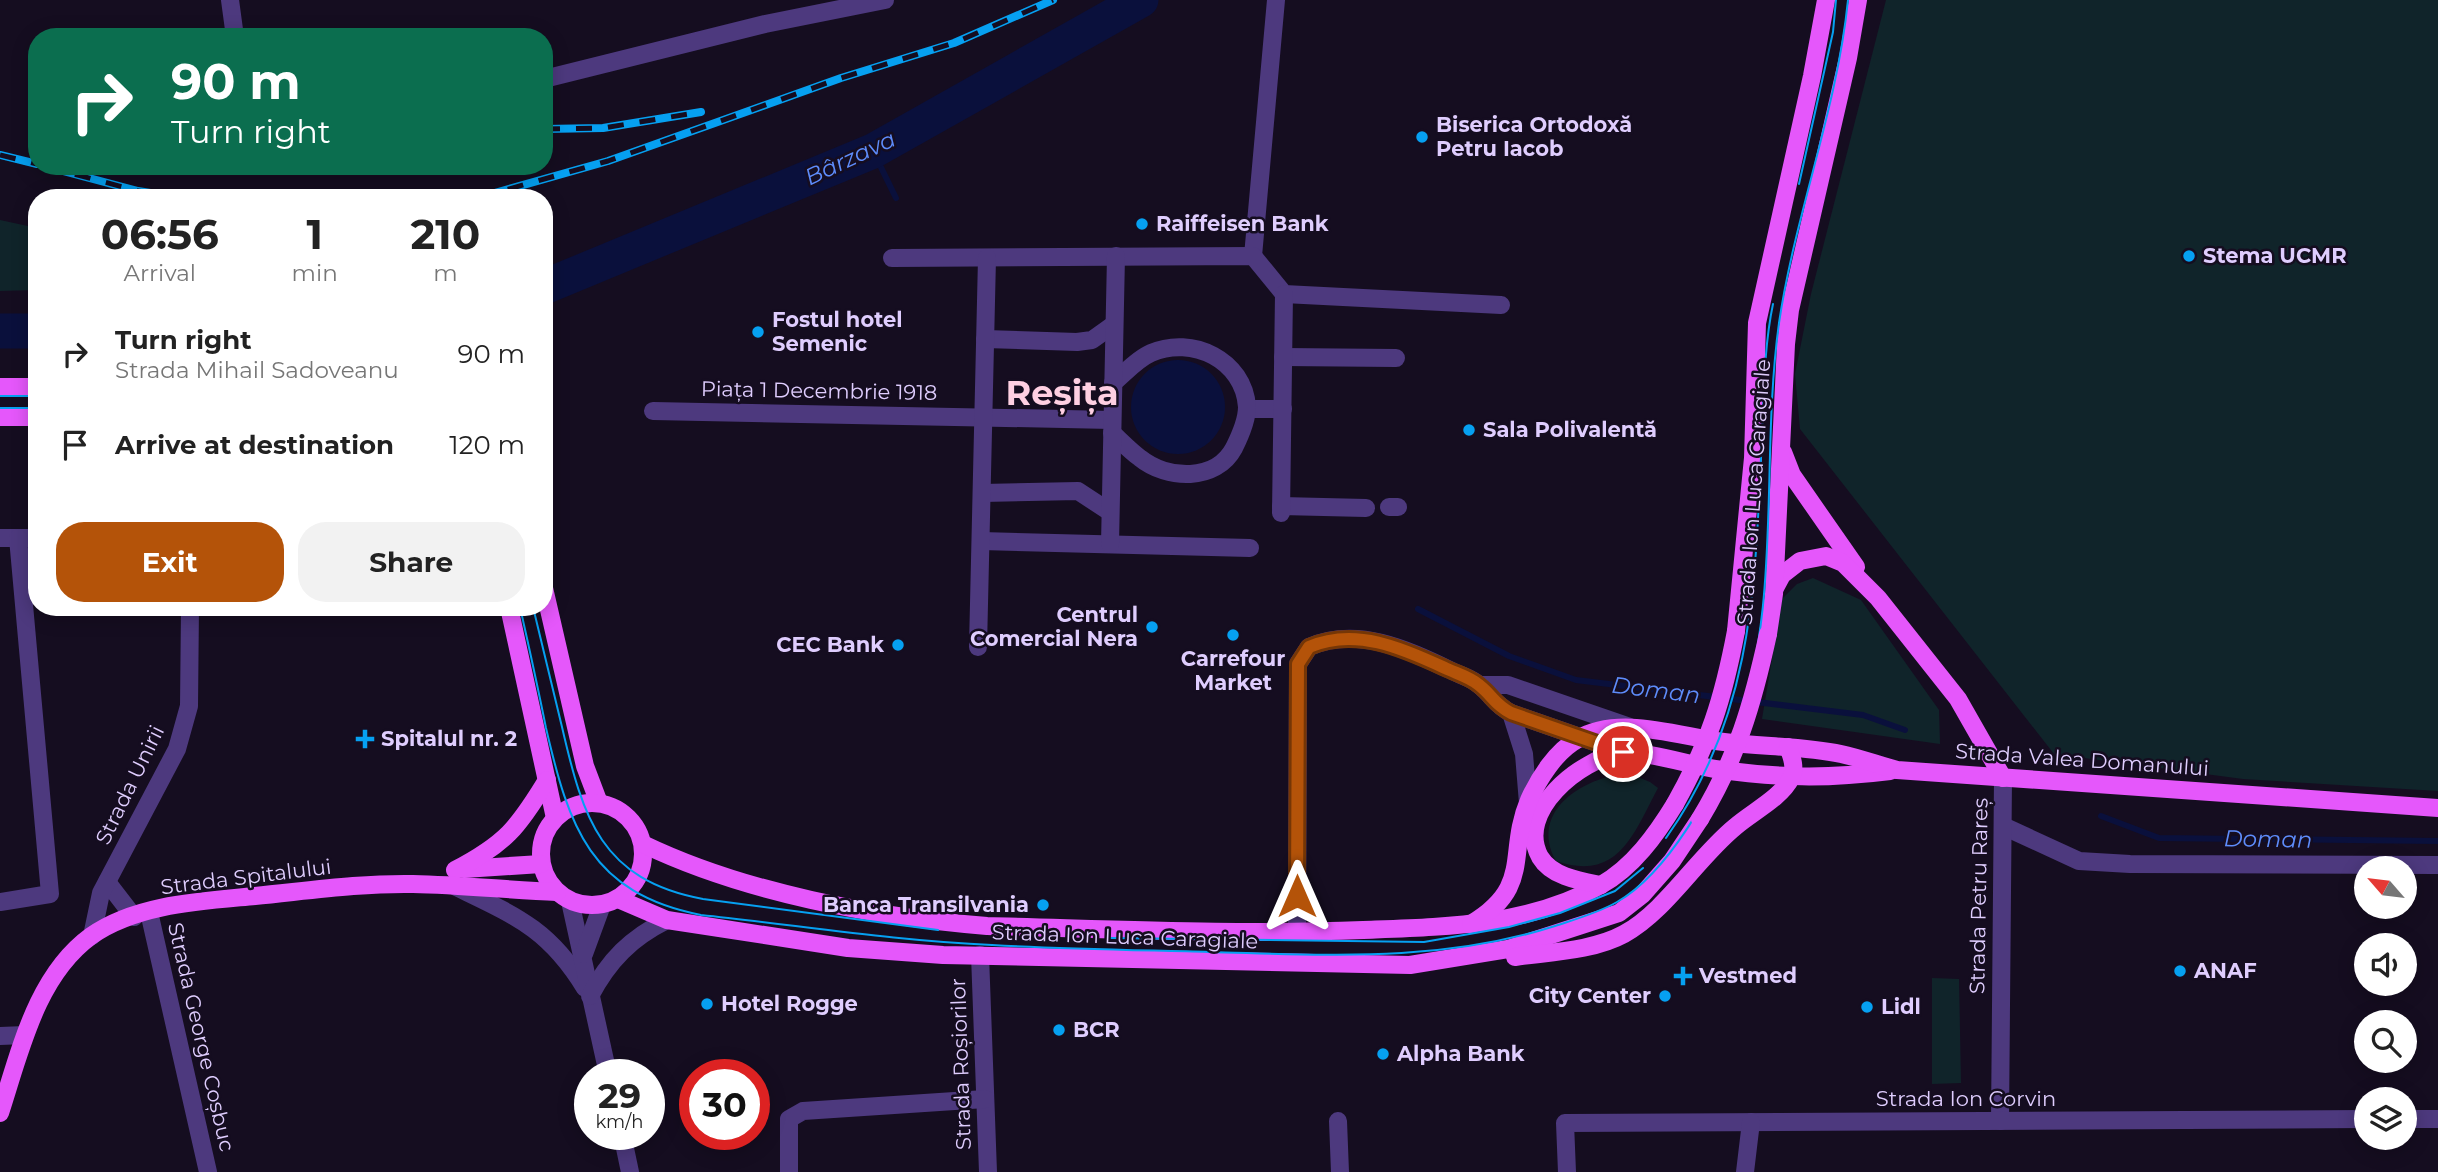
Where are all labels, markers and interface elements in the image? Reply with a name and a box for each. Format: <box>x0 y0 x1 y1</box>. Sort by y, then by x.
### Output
text: 90 m <box>171 52 301 111</box>
icon: right <box>56 56 147 147</box>
text: Turn right <box>171 112 331 151</box>
place label: Biserica Ortodoxă Petru Iacob <box>1436 112 1632 161</box>
water label: Bârzava <box>800 125 900 191</box>
marker: Biserica Ortodoxă Petru Iacob <box>1414 129 1430 145</box>
text: 06:56 <box>101 208 219 260</box>
text: 1 <box>306 208 323 260</box>
text: 210 <box>410 208 480 260</box>
place label: Raiffeisen Bank <box>1156 211 1329 236</box>
marker: Raiffeisen Bank <box>1134 216 1150 232</box>
place label: Stema UCMR <box>2203 243 2347 268</box>
marker: Stema UCMR <box>2181 248 2197 264</box>
text: Arrival <box>124 259 196 287</box>
text: min <box>292 259 338 287</box>
text: m <box>433 259 458 287</box>
place label: Fostul hotel Semenic <box>772 307 903 356</box>
text: Turn right <box>115 324 251 356</box>
marker: Fostul hotel Semenic <box>750 324 766 340</box>
icon: right <box>56 335 94 373</box>
text: 90 m <box>458 338 525 370</box>
text: Strada Mihail Sadoveanu <box>115 356 399 384</box>
street label: Strada Ion Luca Caragiale <box>1732 358 1775 626</box>
district label: Reșița <box>1005 371 1119 415</box>
street label: Piața 1 Decembrie 1918 <box>701 376 937 406</box>
place label: Sala Polivalentă <box>1483 417 1657 442</box>
marker: Sala Polivalentă <box>1461 422 1477 438</box>
icon: arrive <box>56 426 94 464</box>
text: Arrive at destination <box>115 429 394 461</box>
text: 120 m <box>449 429 525 461</box>
button: Exit <box>56 522 284 602</box>
button: Share <box>298 522 525 602</box>
place label: Centrul Comercial Nera <box>970 602 1138 651</box>
marker: Centrul Comercial Nera <box>1144 619 1160 635</box>
marker: Carrefour Market <box>1225 627 1241 643</box>
place label: CEC Bank <box>776 632 884 657</box>
marker: CEC Bank <box>890 637 906 653</box>
place label: Carrefour Market <box>1181 646 1285 695</box>
water label: Doman <box>1610 671 1702 709</box>
street label: Strada Unirii <box>90 721 169 848</box>
pin <box>1593 722 1653 782</box>
place label: Spitalul nr. 2 <box>381 726 517 751</box>
marker: Spitalul nr. 2 <box>355 729 375 749</box>
icon: arrive <box>1604 733 1642 771</box>
street label: Strada Valea Domanului <box>1954 738 2210 781</box>
street label: Strada Petru Rareș <box>1964 798 1994 994</box>
water label: Doman <box>2223 824 2313 854</box>
street label: Strada Spitalului <box>159 854 333 899</box>
north arrow <box>2354 856 2417 919</box>
map controls <box>2354 856 2417 1150</box>
position arrow <box>1260 859 1334 933</box>
place label: Banca Transilvania <box>823 892 1029 917</box>
marker: Banca Transilvania <box>1035 897 1051 913</box>
street label: Strada Ion Luca Caragiale <box>991 919 1259 954</box>
street label: Strada George Coșbuc <box>162 920 240 1154</box>
button: sound <box>2354 933 2417 996</box>
place label: ANAF <box>2193 958 2257 983</box>
place label: Vestmed <box>1698 963 1797 988</box>
marker: ANAF <box>2172 963 2188 979</box>
marker: Vestmed <box>1673 966 1693 986</box>
street label: Strada Roșiorilor <box>945 978 977 1150</box>
place label: City Center <box>1529 983 1651 1008</box>
marker: City Center <box>1657 988 1673 1004</box>
place label: Hotel Rogge <box>721 991 858 1016</box>
place label: Lidl <box>1881 994 1921 1019</box>
marker: Hotel Rogge <box>699 996 715 1012</box>
marker: Lidl <box>1859 999 1875 1015</box>
button: search <box>2354 1010 2417 1073</box>
place label: BCR <box>1073 1017 1120 1042</box>
marker: BCR <box>1051 1022 1067 1038</box>
place label: Alpha Bank <box>1396 1041 1525 1066</box>
marker: Alpha Bank <box>1375 1046 1391 1062</box>
speed limit sign: 30 <box>679 1059 770 1150</box>
text: 29 <box>598 1074 641 1117</box>
street label: Strada Ion Corvin <box>1876 1086 2056 1111</box>
button: layers <box>2354 1087 2417 1150</box>
text: km/h <box>595 1111 644 1133</box>

